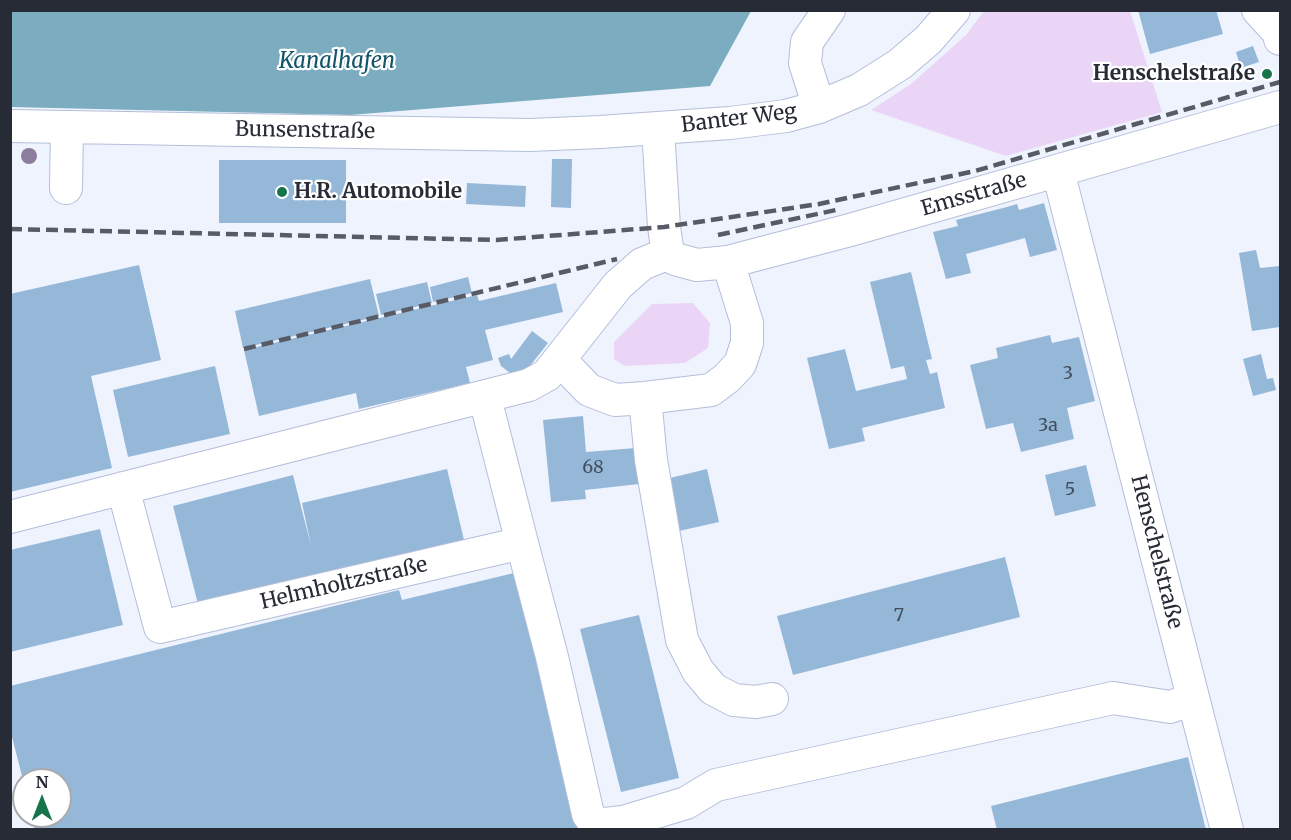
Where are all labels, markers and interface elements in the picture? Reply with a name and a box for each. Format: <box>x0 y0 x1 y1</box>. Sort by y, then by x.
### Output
water label: Kanalhafen <box>279 49 395 75</box>
place label: Henschelstraße <box>1093 61 1255 87</box>
marker: Henschelstraße <box>1260 67 1274 81</box>
street label: Banter Weg <box>680 99 798 139</box>
street label: Bunsenstraße <box>235 117 375 145</box>
street label: Emsstraße <box>918 168 1030 222</box>
place label: H.R. Automobile <box>294 179 462 205</box>
marker: H.R. Automobile <box>275 185 289 199</box>
house number: 3 <box>1063 363 1073 385</box>
house number: 3a <box>1038 415 1058 437</box>
house number: 68 <box>582 457 604 479</box>
street label: Henschelstraße <box>1125 473 1187 631</box>
house number: 5 <box>1065 479 1075 501</box>
street label: Helmholtzstraße <box>258 553 430 615</box>
house number: 7 <box>894 605 904 627</box>
north arrow <box>12 768 72 828</box>
text: N <box>36 772 48 792</box>

